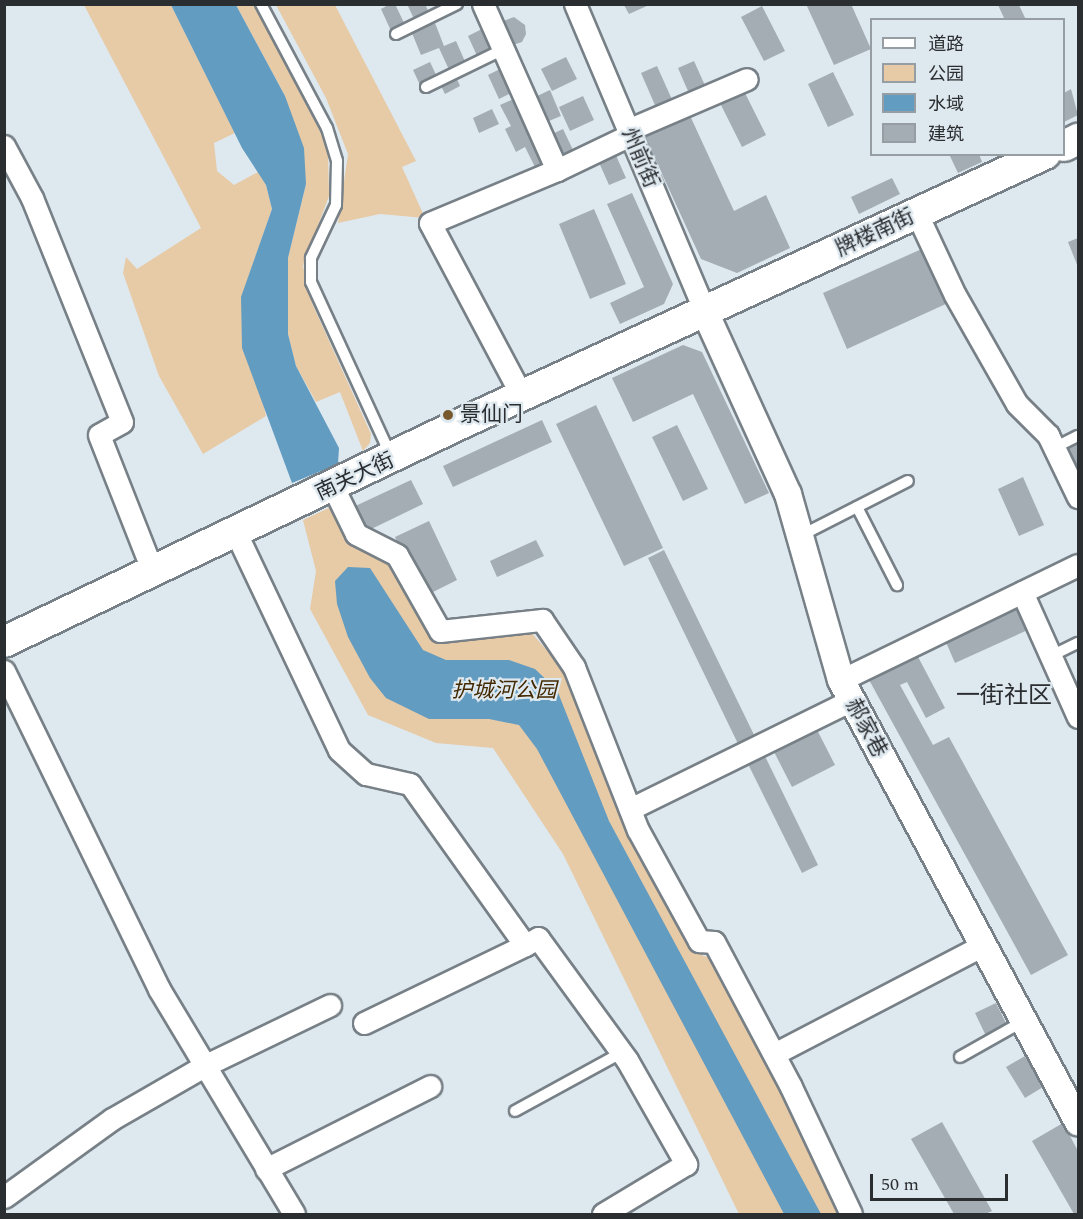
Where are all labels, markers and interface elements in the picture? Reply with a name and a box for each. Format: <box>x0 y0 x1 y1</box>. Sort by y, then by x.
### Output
legend <box>870 18 1065 156</box>
text: 道路 <box>928 31 964 58</box>
text: 公园 <box>928 61 964 88</box>
text: 水域 <box>928 91 964 118</box>
text: 建筑 <box>928 121 964 148</box>
street label: 州前街 <box>616 124 664 192</box>
street label: 牌楼南街 <box>832 204 918 262</box>
place label: 景仙门 <box>460 402 523 428</box>
marker: 景仙门 <box>441 408 455 422</box>
street label: 南关大街 <box>312 448 398 506</box>
park label: 护城河公园 <box>452 678 556 704</box>
district label: 一街社区 <box>956 683 1052 711</box>
street label: 郝家巷 <box>840 694 892 762</box>
scale bar <box>873 1162 1011 1200</box>
text: 50 m <box>881 1171 919 1198</box>

